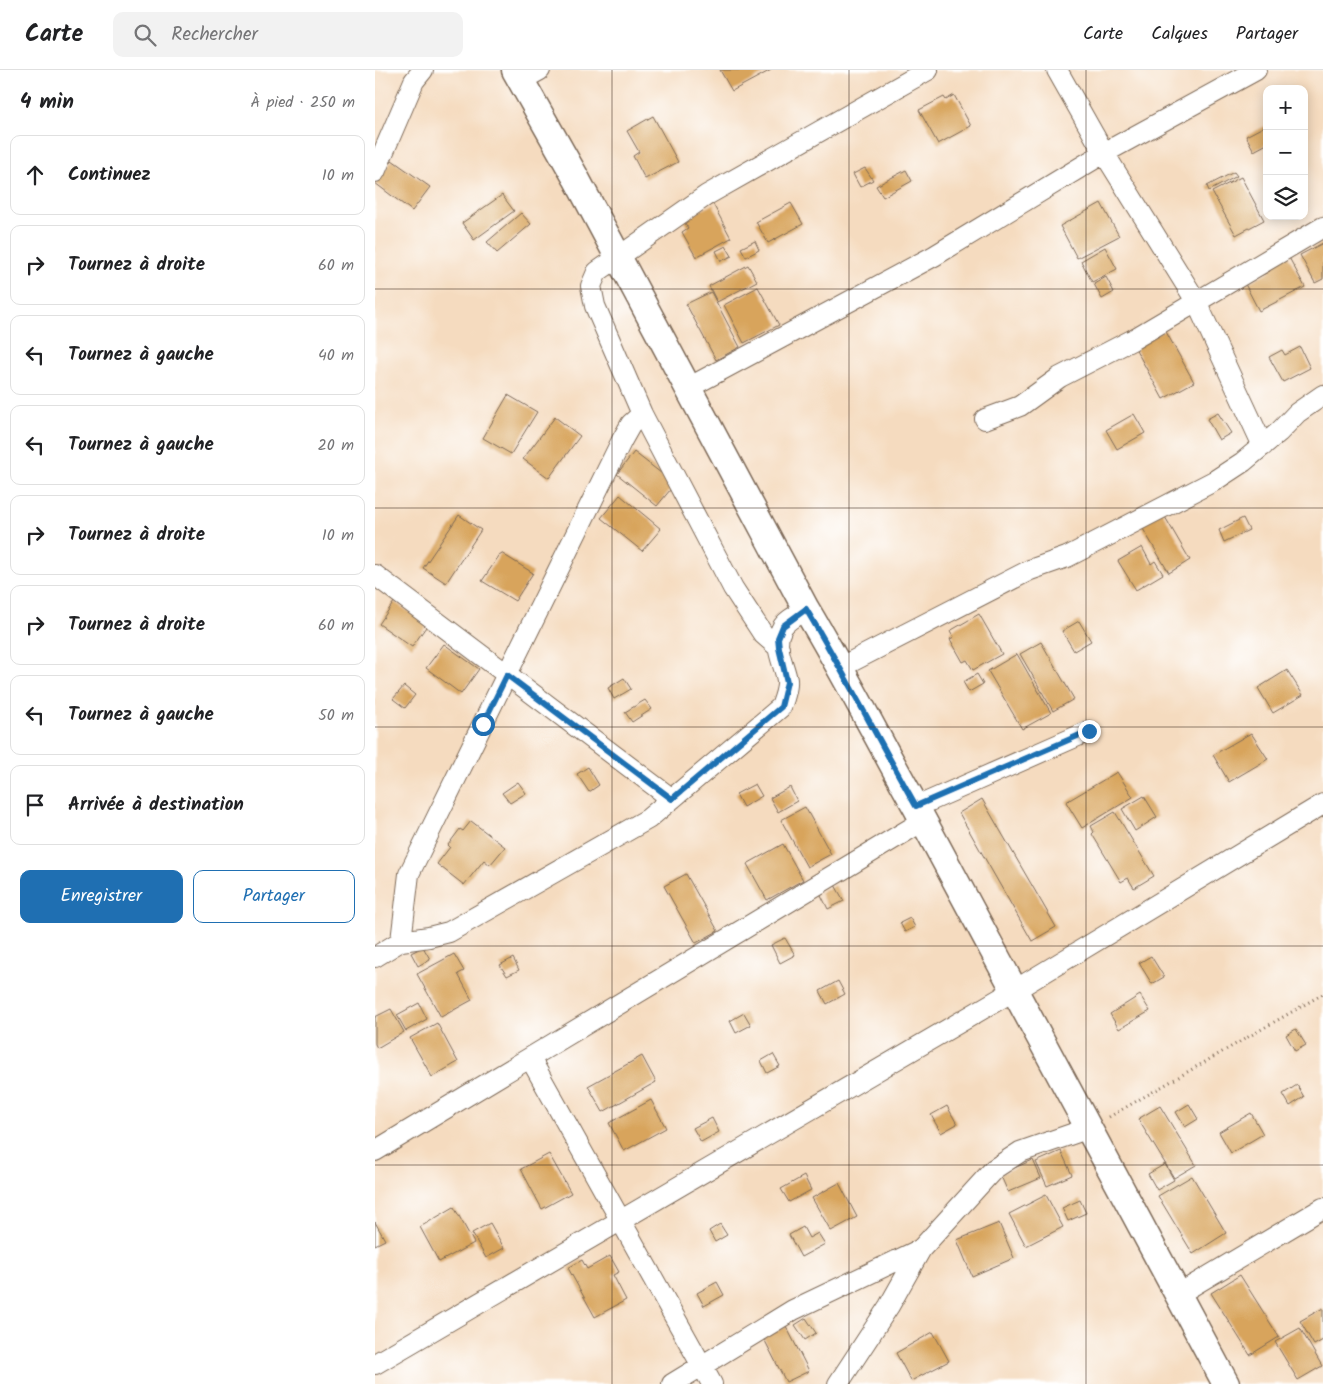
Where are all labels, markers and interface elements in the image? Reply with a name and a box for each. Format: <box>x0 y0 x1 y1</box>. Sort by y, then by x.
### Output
search box <box>113 12 463 57</box>
text: Carte <box>25 15 83 54</box>
text: Rechercher <box>171 20 258 50</box>
text: Carte <box>1083 20 1123 49</box>
text: Calques <box>1151 20 1208 49</box>
text: Partager <box>1236 20 1298 49</box>
icon: search <box>131 21 159 49</box>
map controls <box>1263 85 1308 220</box>
button: + <box>1263 85 1308 130</box>
text: 4 min <box>20 86 74 119</box>
text: À pied · 250 m <box>251 90 355 115</box>
button: − <box>1263 130 1308 175</box>
text: Continuez <box>68 160 151 190</box>
icon: ahead <box>21 161 49 189</box>
text: 10 m <box>322 163 354 188</box>
button: layers <box>1263 175 1308 220</box>
text: Tournez à droite <box>68 250 205 280</box>
icon: right <box>21 251 49 279</box>
text: 60 m <box>318 253 354 278</box>
text: Tournez à gauche <box>68 340 214 370</box>
icon: left <box>21 341 49 369</box>
text: 40 m <box>318 343 354 368</box>
text: Tournez à gauche <box>68 430 214 460</box>
icon: left <box>21 431 49 459</box>
text: 20 m <box>318 433 354 458</box>
text: Tournez à droite <box>68 520 205 550</box>
icon: right <box>21 521 49 549</box>
text: 10 m <box>322 523 354 548</box>
text: Tournez à droite <box>68 610 205 640</box>
icon: right <box>21 611 49 639</box>
text: 60 m <box>318 613 354 638</box>
text: Tournez à gauche <box>68 700 214 730</box>
icon: left <box>21 701 49 729</box>
text: 50 m <box>318 703 354 728</box>
route start <box>472 713 495 736</box>
route end <box>1078 720 1101 743</box>
text: Arrivée à destination <box>68 790 244 820</box>
icon: arrive <box>21 791 49 819</box>
button: Enregistrer <box>20 870 183 923</box>
button: Partager <box>193 870 355 923</box>

